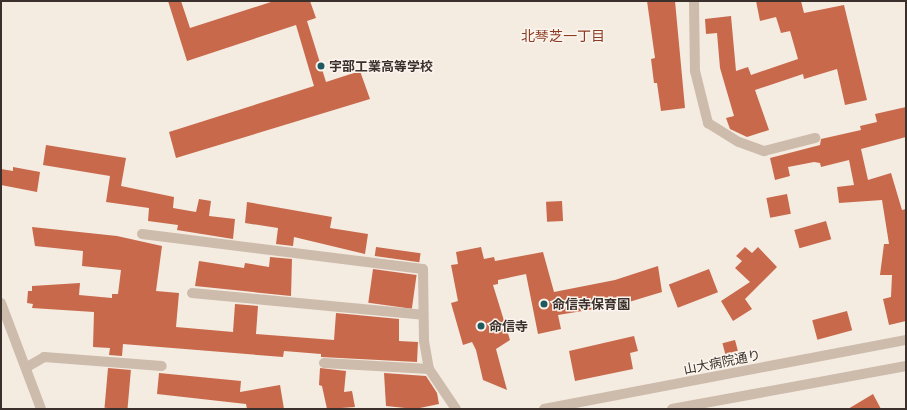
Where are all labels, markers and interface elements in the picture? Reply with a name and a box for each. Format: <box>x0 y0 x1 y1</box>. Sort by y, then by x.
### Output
district label: 北琴芝一丁目 <box>521 28 605 44</box>
place label: 宇部工業高等学校 <box>329 58 433 74</box>
marker: 宇部工業高等学校 <box>316 61 326 71</box>
place label: 命信寺保育園 <box>552 296 630 312</box>
marker: 命信寺保育園 <box>539 299 549 309</box>
place label: 命信寺 <box>489 318 528 334</box>
marker: 命信寺 <box>476 321 486 331</box>
street label: 山大病院通り <box>682 347 762 377</box>

